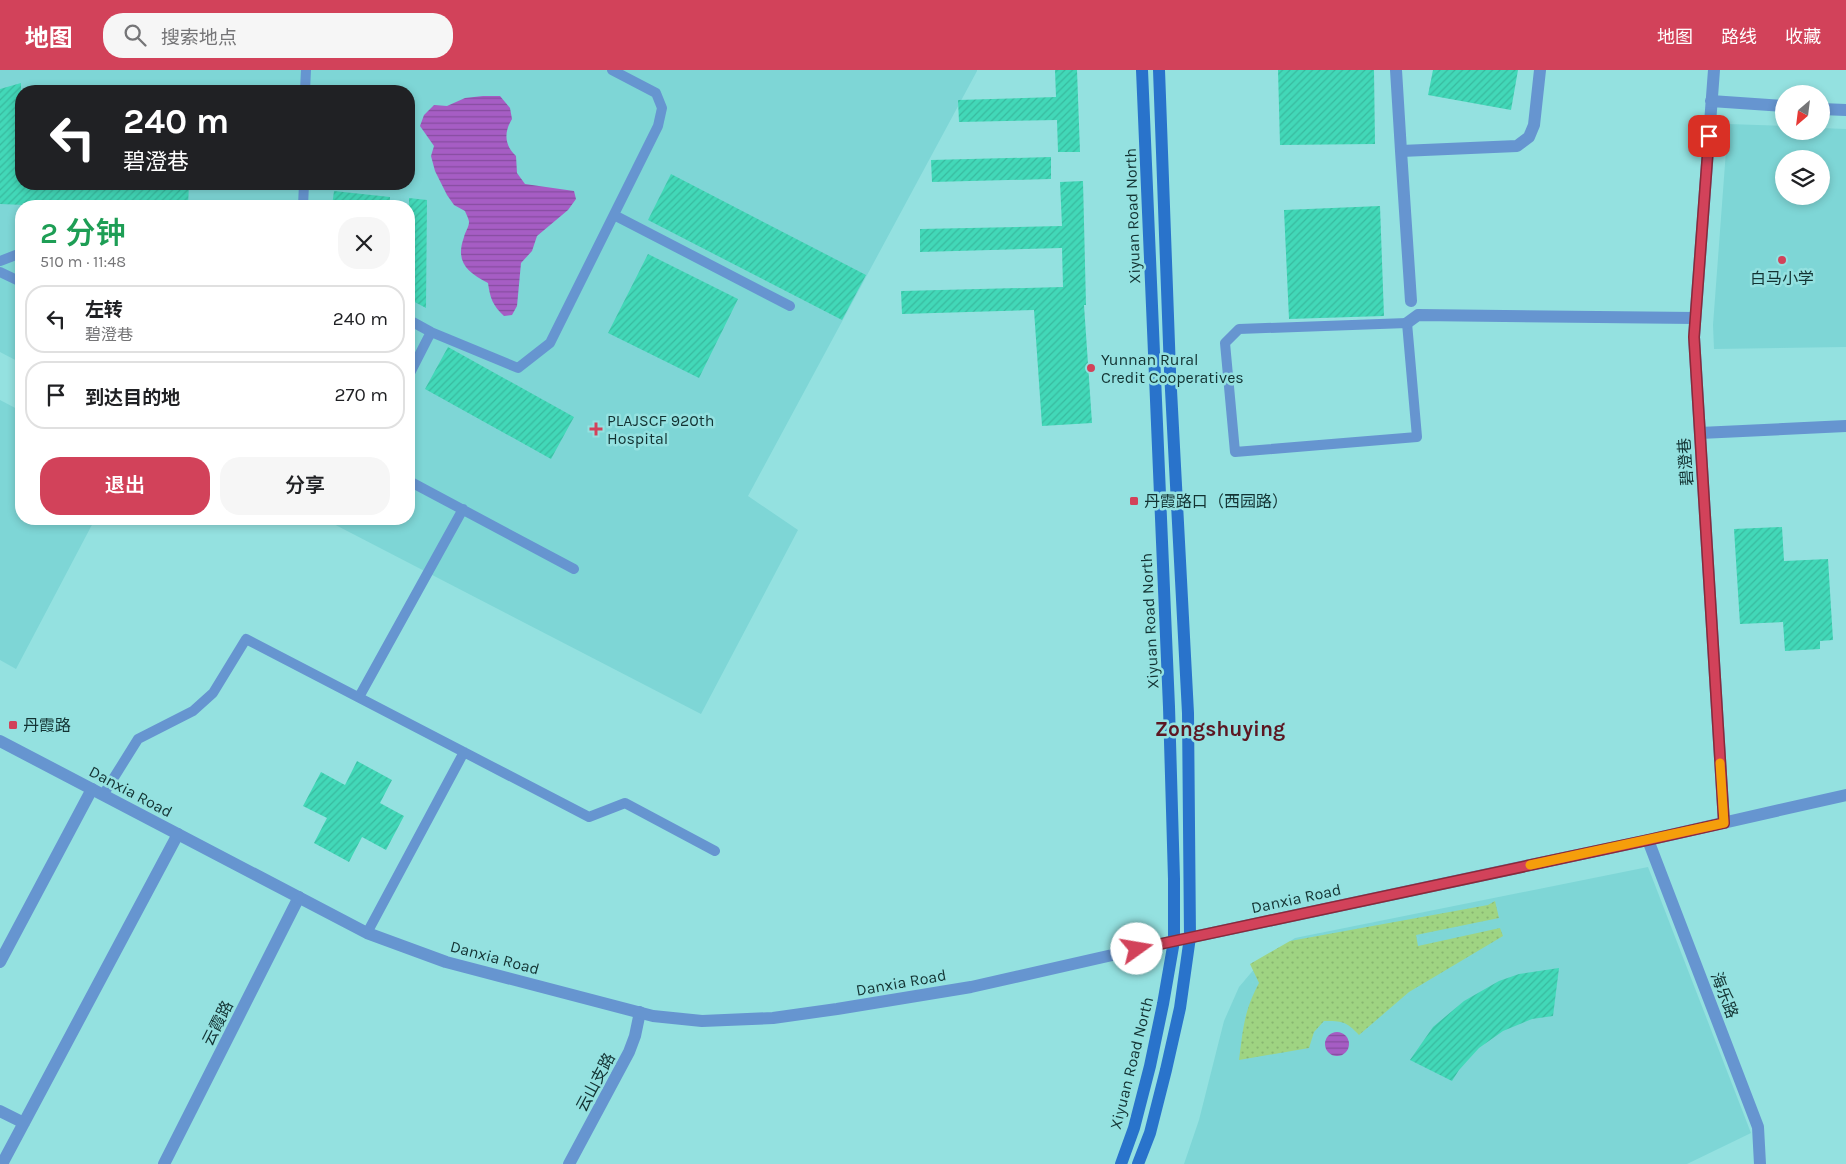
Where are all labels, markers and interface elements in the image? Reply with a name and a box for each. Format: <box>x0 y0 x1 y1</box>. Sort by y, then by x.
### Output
search box <box>103 13 453 58</box>
icon: search <box>121 21 149 49</box>
text: 地图 <box>25 24 73 52</box>
text: 地图 <box>1657 26 1693 48</box>
text: 路线 <box>1721 26 1757 48</box>
text: 收藏 <box>1785 26 1821 48</box>
text: 搜索地点 <box>161 27 237 49</box>
north arrow <box>1775 85 1830 140</box>
map controls <box>1775 85 1830 205</box>
text: 240 m <box>123 101 229 142</box>
icon: left <box>40 105 105 170</box>
pin <box>1688 115 1730 157</box>
icon: arrive <box>1695 122 1723 150</box>
street label: Xiyuan Road North <box>1121 148 1144 284</box>
text: 碧澄巷 <box>123 149 189 175</box>
button: layers <box>1775 150 1830 205</box>
text: 2 分钟 <box>40 215 125 251</box>
button: close <box>338 217 390 269</box>
text: 510 m · 11:48 <box>40 252 126 271</box>
marker: 白马小学 <box>1776 254 1788 266</box>
place label: 白马小学 <box>1750 269 1814 288</box>
text: 左转 <box>85 299 123 321</box>
icon: left <box>42 305 70 333</box>
text: 240 m <box>333 308 388 330</box>
text: 碧澄巷 <box>85 325 133 344</box>
place label: Yunnan Rural Credit Cooperatives <box>1101 350 1244 387</box>
marker: Yunnan Rural Credit Cooperatives <box>1085 362 1097 374</box>
icon: arrive <box>42 381 70 409</box>
text: 270 m <box>335 384 388 406</box>
text: 到达目的地 <box>85 387 180 409</box>
place label: PLAJSCF 920th Hospital <box>607 411 714 448</box>
marker: PLAJSCF 920th Hospital <box>589 422 603 436</box>
street label: 碧澄巷 <box>1674 437 1697 487</box>
button: 退出 <box>40 457 210 515</box>
button: 分享 <box>220 457 390 515</box>
place label: 丹霞路口（西园路） <box>1144 492 1288 511</box>
marker: 丹霞路口（西园路） <box>1128 495 1140 507</box>
street label: Xiyuan Road North <box>1136 552 1163 689</box>
place label: 丹霞路 <box>23 716 71 735</box>
district label: Zongshuying <box>1155 717 1285 741</box>
marker: 丹霞路 <box>7 719 19 731</box>
street label: Danxia Road <box>86 762 176 821</box>
street label: Danxia Road <box>1249 880 1343 917</box>
position arrow <box>1110 922 1162 974</box>
street label: Danxia Road <box>448 936 541 978</box>
street label: Danxia Road <box>854 965 948 1000</box>
street label: 海乐路 <box>1707 969 1742 1021</box>
street label: Xiyuan Road North <box>1106 995 1157 1132</box>
street label: 云霞路 <box>198 998 237 1049</box>
street label: 云山支路 <box>572 1050 619 1115</box>

